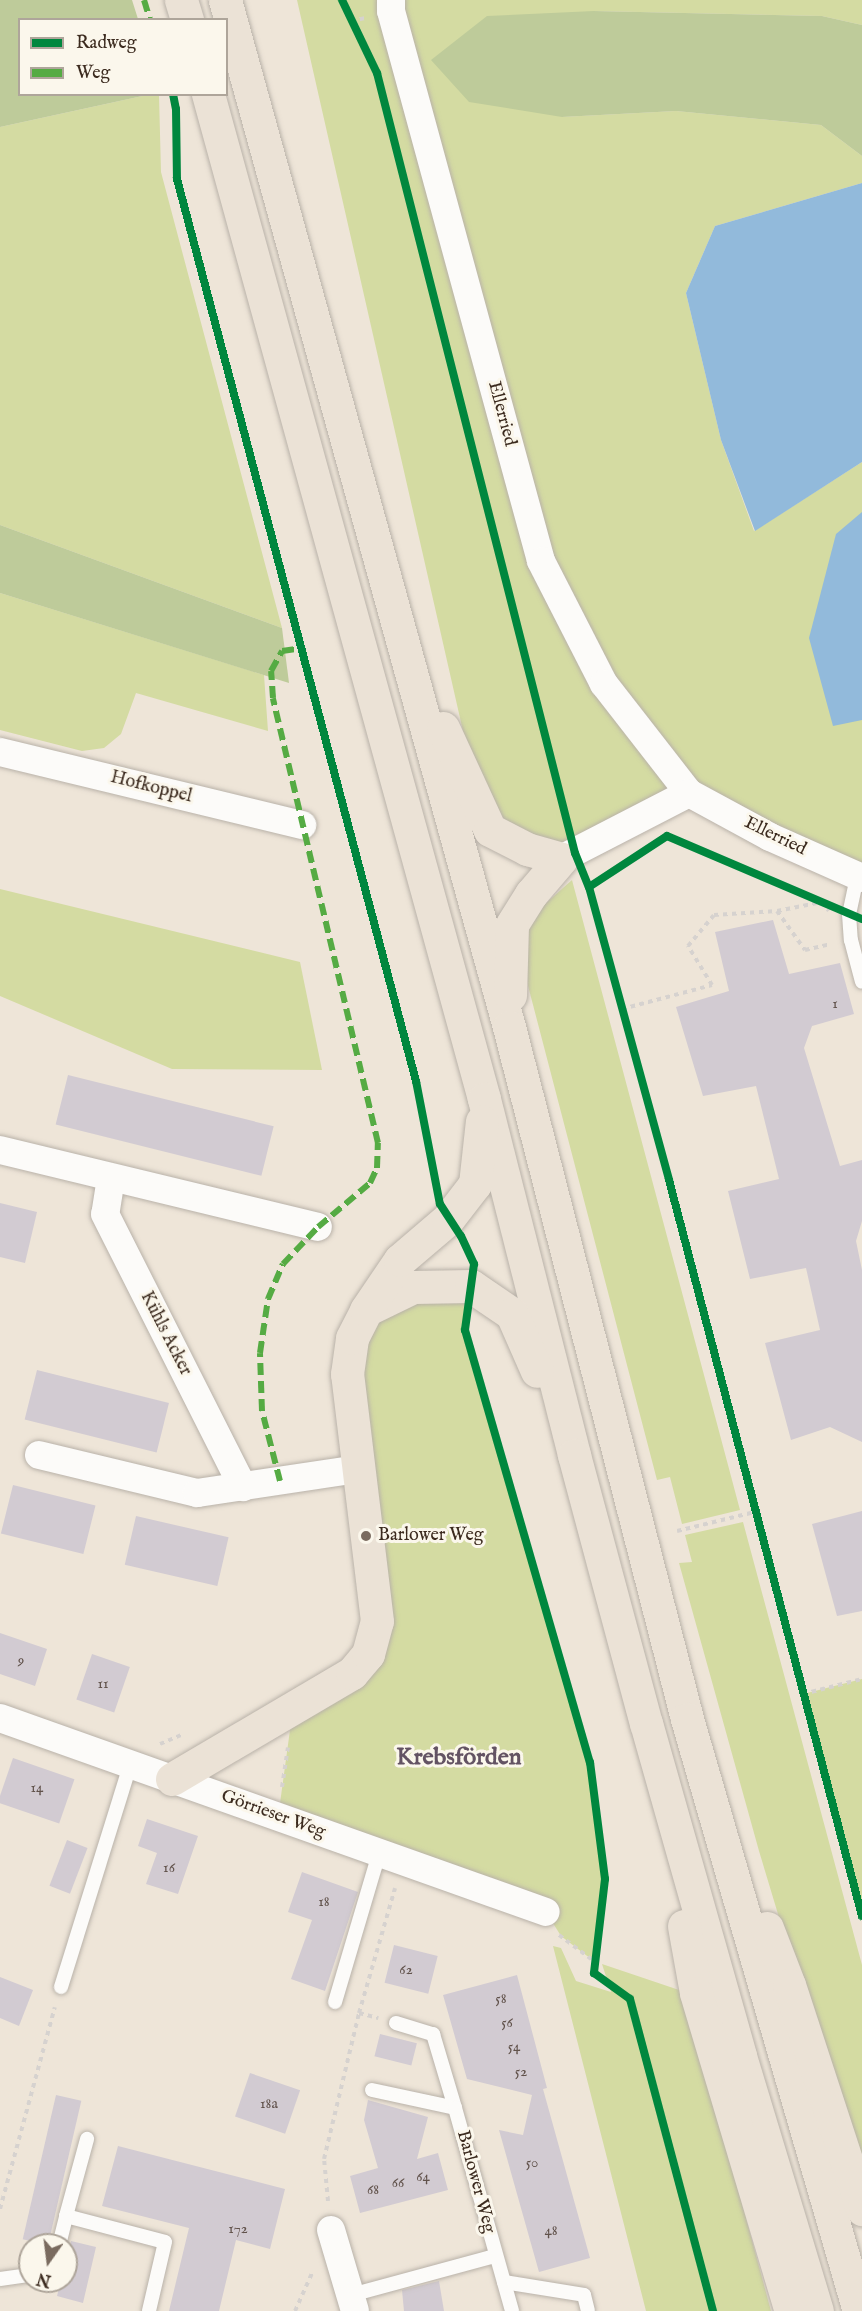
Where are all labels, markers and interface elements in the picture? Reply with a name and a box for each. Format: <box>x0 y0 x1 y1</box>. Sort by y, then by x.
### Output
legend <box>18 18 228 96</box>
text: Radweg <box>76 32 137 55</box>
text: Weg <box>76 62 110 85</box>
street label: Ellerried <box>482 379 520 449</box>
street label: Hofkoppel <box>108 767 194 809</box>
street label: Ellerried <box>740 813 810 861</box>
house number: 1 <box>832 995 838 1013</box>
street label: Kühls Acker <box>135 1288 195 1380</box>
place label: Barlower Weg <box>378 1525 483 1547</box>
marker: Barlower Weg <box>359 1529 373 1543</box>
house number: 9 <box>18 1652 24 1670</box>
house number: 11 <box>97 1675 109 1693</box>
district label: Krebsförden <box>396 1744 522 1772</box>
house number: 14 <box>31 1779 43 1797</box>
street label: Görrieser Weg <box>218 1786 328 1844</box>
house number: 16 <box>163 1859 175 1877</box>
house number: 18 <box>318 1893 330 1911</box>
house number: 62 <box>399 1961 413 1979</box>
house number: 58 <box>495 1990 507 2008</box>
house number: 56 <box>501 2014 513 2032</box>
house number: 54 <box>508 2038 520 2056</box>
house number: 52 <box>515 2063 527 2081</box>
house number: 18a <box>260 2095 278 2113</box>
street label: Barlower Weg <box>451 2128 499 2236</box>
house number: 50 <box>526 2154 538 2172</box>
house number: 64 <box>416 2168 430 2186</box>
house number: 66 <box>392 2174 404 2192</box>
house number: 68 <box>367 2181 379 2199</box>
house number: 172 <box>228 2220 248 2238</box>
house number: 48 <box>544 2222 558 2240</box>
north arrow <box>18 2233 78 2293</box>
text: N <box>35 2267 53 2290</box>

